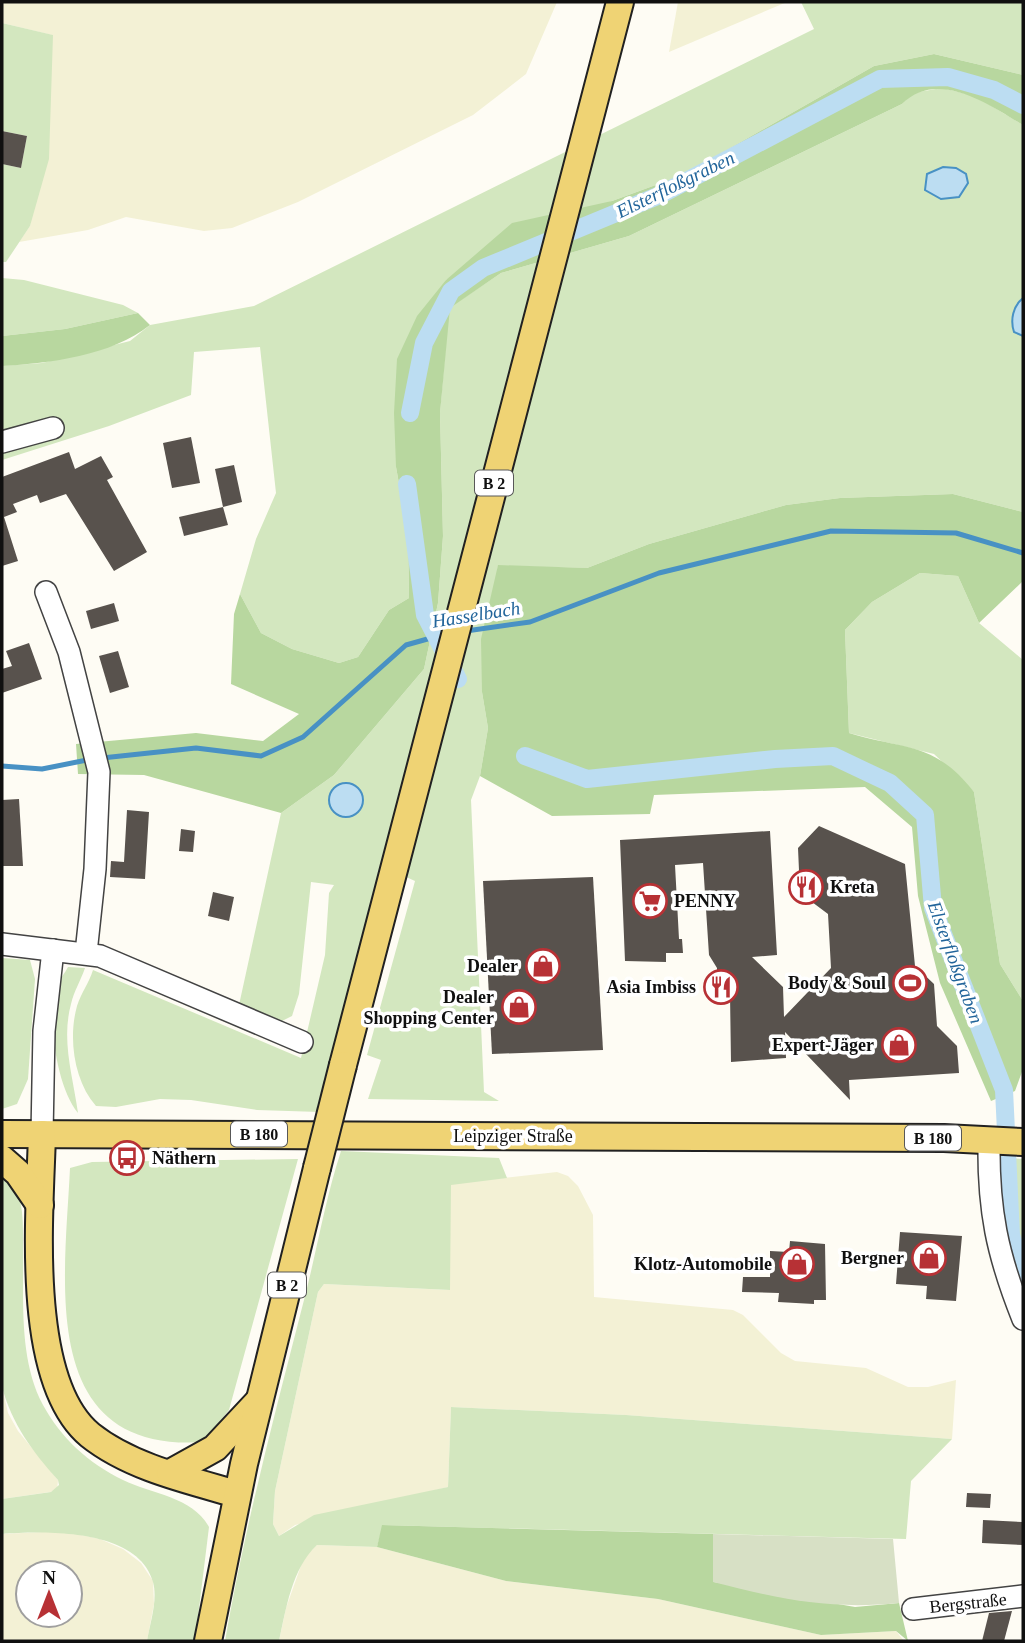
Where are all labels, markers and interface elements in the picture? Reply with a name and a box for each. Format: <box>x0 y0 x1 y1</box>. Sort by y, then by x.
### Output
water label: Elsterfloßgraben <box>612 147 738 223</box>
road number: B 2 <box>475 470 513 496</box>
water label: Hasselbach <box>430 597 522 632</box>
restaurant icon: Kreta <box>787 868 825 906</box>
place label: Kreta <box>830 877 875 897</box>
supermarket icon: PENNY <box>631 882 669 920</box>
place label: PENNY <box>674 891 736 911</box>
water label: Elsterfloßgraben <box>923 897 987 1026</box>
shop icon: Dealer <box>524 947 562 985</box>
place label: Dealer <box>467 956 518 976</box>
sports icon: Body & Soul <box>891 964 929 1002</box>
restaurant icon: Asia Imbiss <box>702 968 740 1006</box>
place label: Body & Soul <box>788 973 886 993</box>
place label: Asia Imbiss <box>606 977 696 997</box>
place label: Dealer Shopping Center <box>363 987 494 1028</box>
shop icon: Dealer Shopping Center <box>500 988 538 1026</box>
shop icon: Expert-Jäger <box>880 1026 918 1064</box>
place label: Expert-Jäger <box>772 1035 874 1055</box>
road number: B 180 <box>231 1122 287 1146</box>
street label: Leipziger Straße <box>453 1126 573 1146</box>
road number: B 180 <box>905 1126 961 1150</box>
bus stop icon: Näthern <box>108 1139 146 1177</box>
place label: Näthern <box>152 1148 216 1168</box>
shop icon: Bergner <box>910 1239 948 1277</box>
shop icon: Klotz-Automobile <box>778 1245 816 1283</box>
place label: Bergner <box>841 1248 904 1268</box>
place label: Klotz-Automobile <box>634 1254 772 1274</box>
road number: B 2 <box>268 1273 306 1298</box>
north arrow <box>14 1559 84 1629</box>
text: N <box>42 1567 56 1588</box>
street label: Bergstraße <box>928 1589 1008 1617</box>

